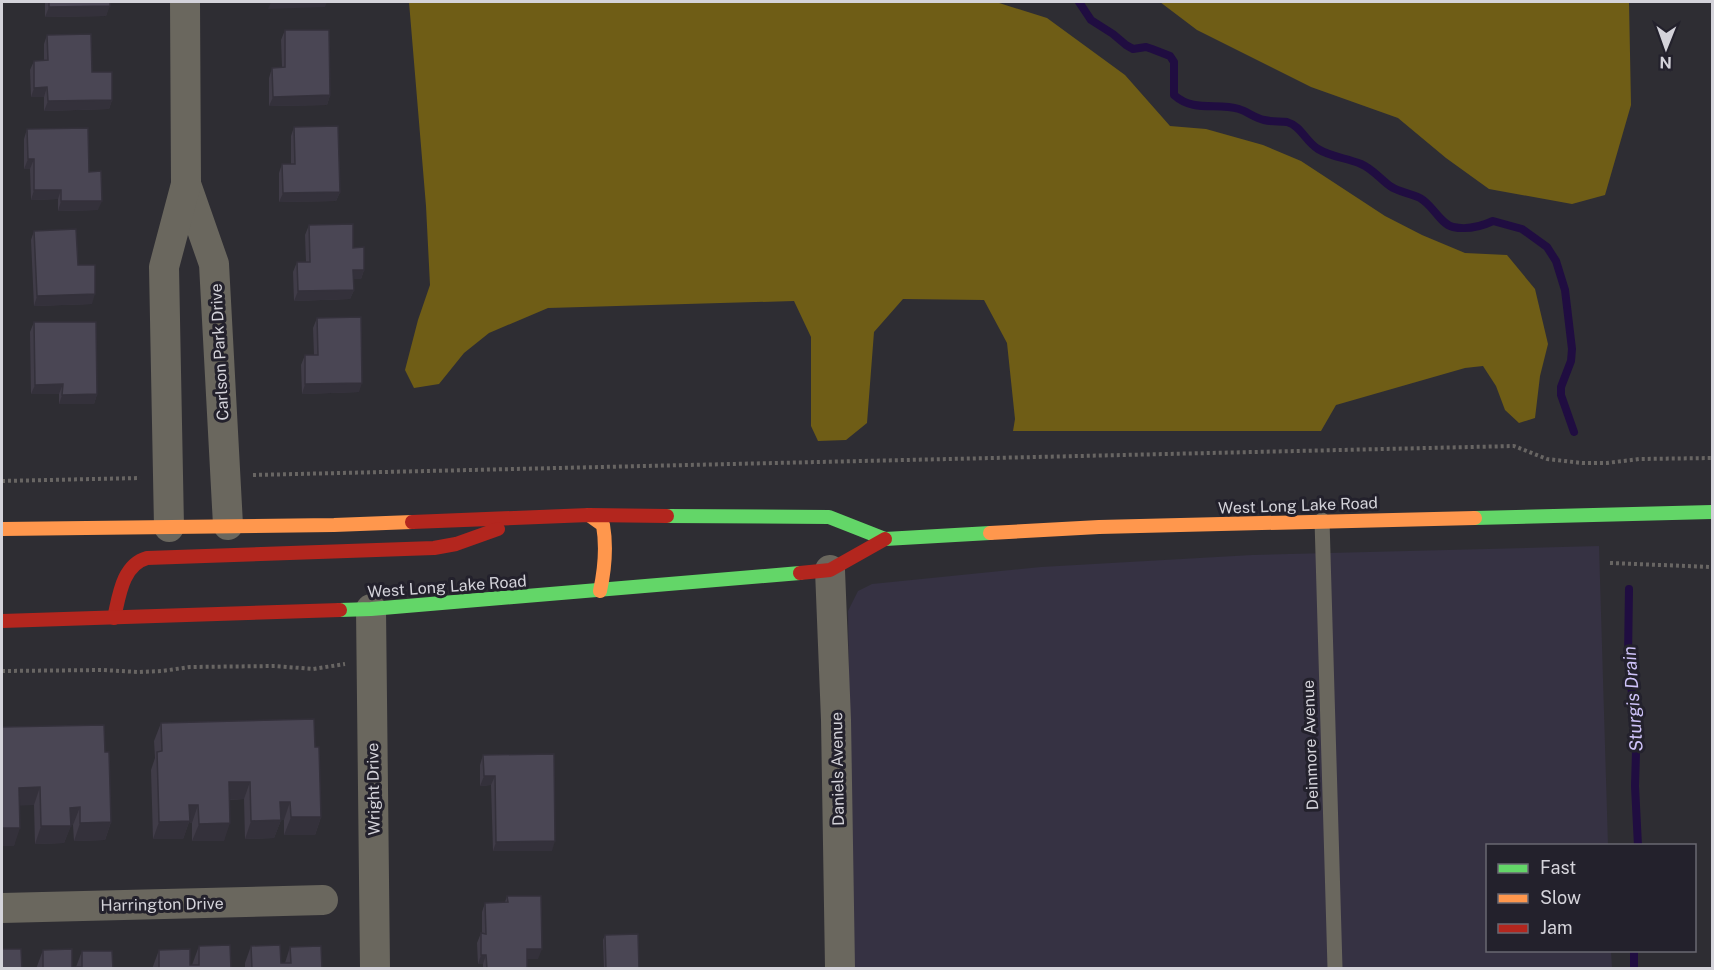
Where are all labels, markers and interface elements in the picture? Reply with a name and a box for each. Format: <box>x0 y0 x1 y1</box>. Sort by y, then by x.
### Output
north arrow <box>1636 18 1696 78</box>
text: N <box>1659 53 1672 72</box>
street label: Carlson Park Drive <box>206 283 233 421</box>
street label: West Long Lake Road <box>1218 493 1378 518</box>
street label: West Long Lake Road <box>367 571 527 602</box>
water label: Sturgis Drain <box>1618 646 1647 753</box>
street label: Deinmore Avenue <box>1299 680 1322 810</box>
street label: Daniels Avenue <box>827 712 848 826</box>
street label: Wright Drive <box>363 743 384 835</box>
legend <box>1486 844 1696 952</box>
text: Fast <box>1540 857 1576 878</box>
text: Slow <box>1540 887 1581 908</box>
street label: Harrington Drive <box>100 894 224 915</box>
text: Jam <box>1540 917 1573 938</box>

